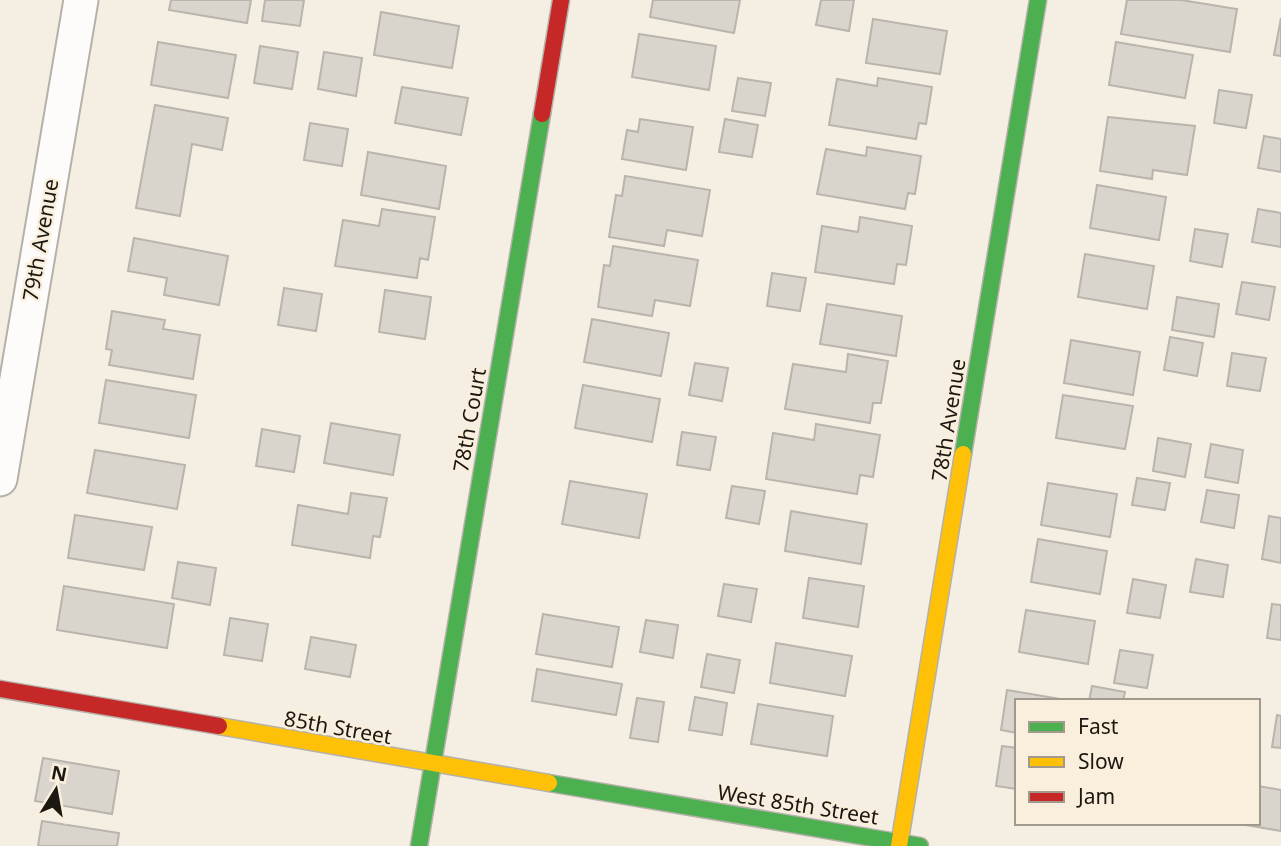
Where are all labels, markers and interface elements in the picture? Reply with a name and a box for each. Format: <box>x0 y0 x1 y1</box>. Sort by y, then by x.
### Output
street label: 79th Avenue <box>15 177 65 303</box>
street label: 78th Avenue <box>924 357 972 483</box>
street label: 78th Court <box>446 365 492 474</box>
legend <box>1015 699 1260 825</box>
street label: 85th Street <box>282 704 394 750</box>
text: Fast <box>1078 712 1119 740</box>
text: Slow <box>1078 747 1124 775</box>
north arrow <box>21 755 91 825</box>
text: N <box>49 759 69 788</box>
street label: West 85th Street <box>715 777 881 831</box>
text: Jam <box>1076 782 1115 810</box>

